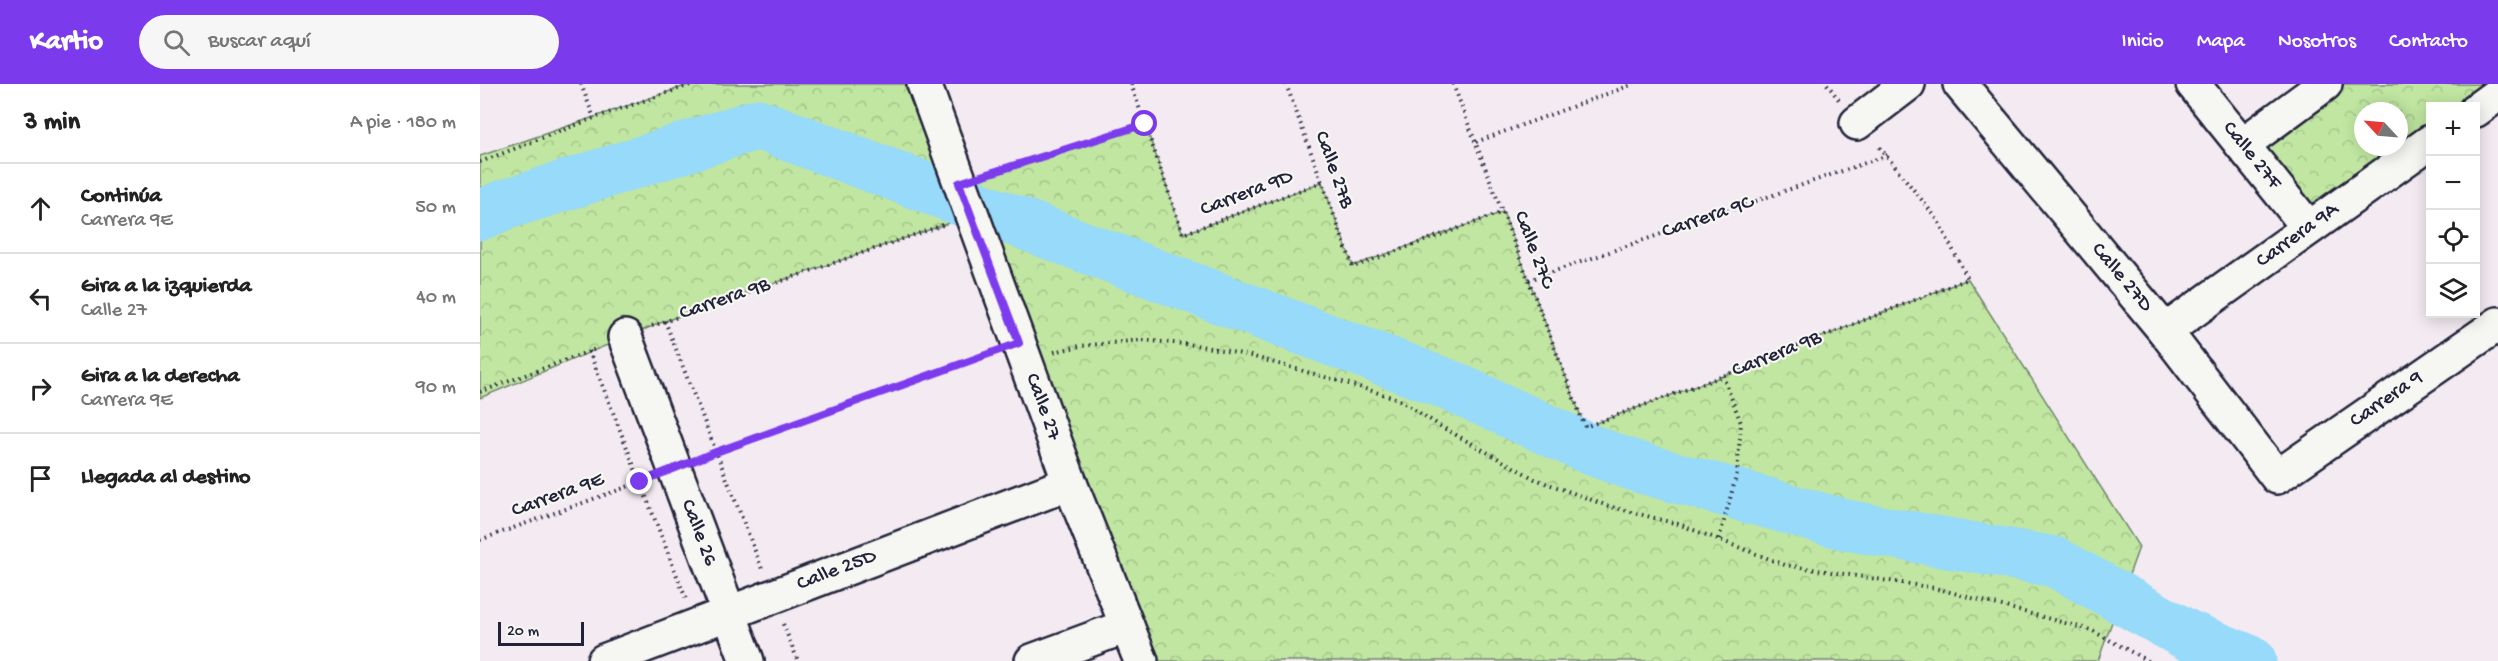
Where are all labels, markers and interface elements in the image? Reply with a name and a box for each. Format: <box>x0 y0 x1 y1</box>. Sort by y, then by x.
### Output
search box <box>139 15 559 69</box>
text: Kartio <box>30 26 103 59</box>
icon: search <box>160 26 193 59</box>
text: Buscar aquí <box>208 29 311 55</box>
text: Inicio <box>2122 30 2164 55</box>
text: Mapa <box>2197 30 2245 55</box>
text: Nosotros <box>2278 30 2356 55</box>
text: Contacto <box>2389 30 2468 55</box>
north arrow <box>2354 102 2408 156</box>
map controls <box>2426 102 2480 318</box>
button: + <box>2426 102 2480 156</box>
text: 3 min <box>24 108 80 139</box>
route start <box>1131 110 1157 136</box>
text: A pie · 180 m <box>350 112 456 135</box>
street label: Calle 27F <box>2216 117 2287 196</box>
street label: Calle 27B <box>1308 128 1359 213</box>
button: − <box>2426 156 2480 210</box>
street label: Carrera 9D <box>1197 165 1297 223</box>
text: Continúa <box>81 184 162 210</box>
street label: Carrera 9C <box>1659 190 1758 245</box>
icon: ahead <box>24 192 57 225</box>
text: 50 m <box>415 197 456 220</box>
street label: Carrera 9A <box>2252 197 2345 274</box>
street label: Calle 27C <box>1507 208 1560 294</box>
text: Carrera 9E <box>81 210 173 233</box>
button: locate <box>2426 210 2480 264</box>
street label: Calle 27D <box>2085 238 2157 318</box>
button: layers <box>2426 264 2480 318</box>
street label: Carrera 9B <box>676 272 775 327</box>
text: Gira a la izquierda <box>81 274 252 300</box>
icon: left <box>24 282 57 315</box>
text: 40 m <box>416 287 456 310</box>
text: Calle 27 <box>81 300 147 323</box>
street label: Carrera 9B <box>1729 325 1826 384</box>
text: Gira a la derecha <box>81 364 239 390</box>
street label: Carrera 9 <box>2346 366 2429 434</box>
street label: Calle 27 <box>1018 370 1066 445</box>
icon: right <box>24 372 57 405</box>
text: 90 m <box>416 377 456 400</box>
text: Carrera 9E <box>81 390 173 413</box>
icon: arrive <box>24 462 57 495</box>
text: Llegada al destino <box>81 465 251 491</box>
street label: Carrera 9E <box>508 467 608 524</box>
route end <box>626 468 652 494</box>
street label: Calle 26 <box>674 496 722 570</box>
street label: Calle 25D <box>794 544 881 598</box>
scale bar <box>498 619 584 646</box>
text: 20 m <box>507 623 539 642</box>

